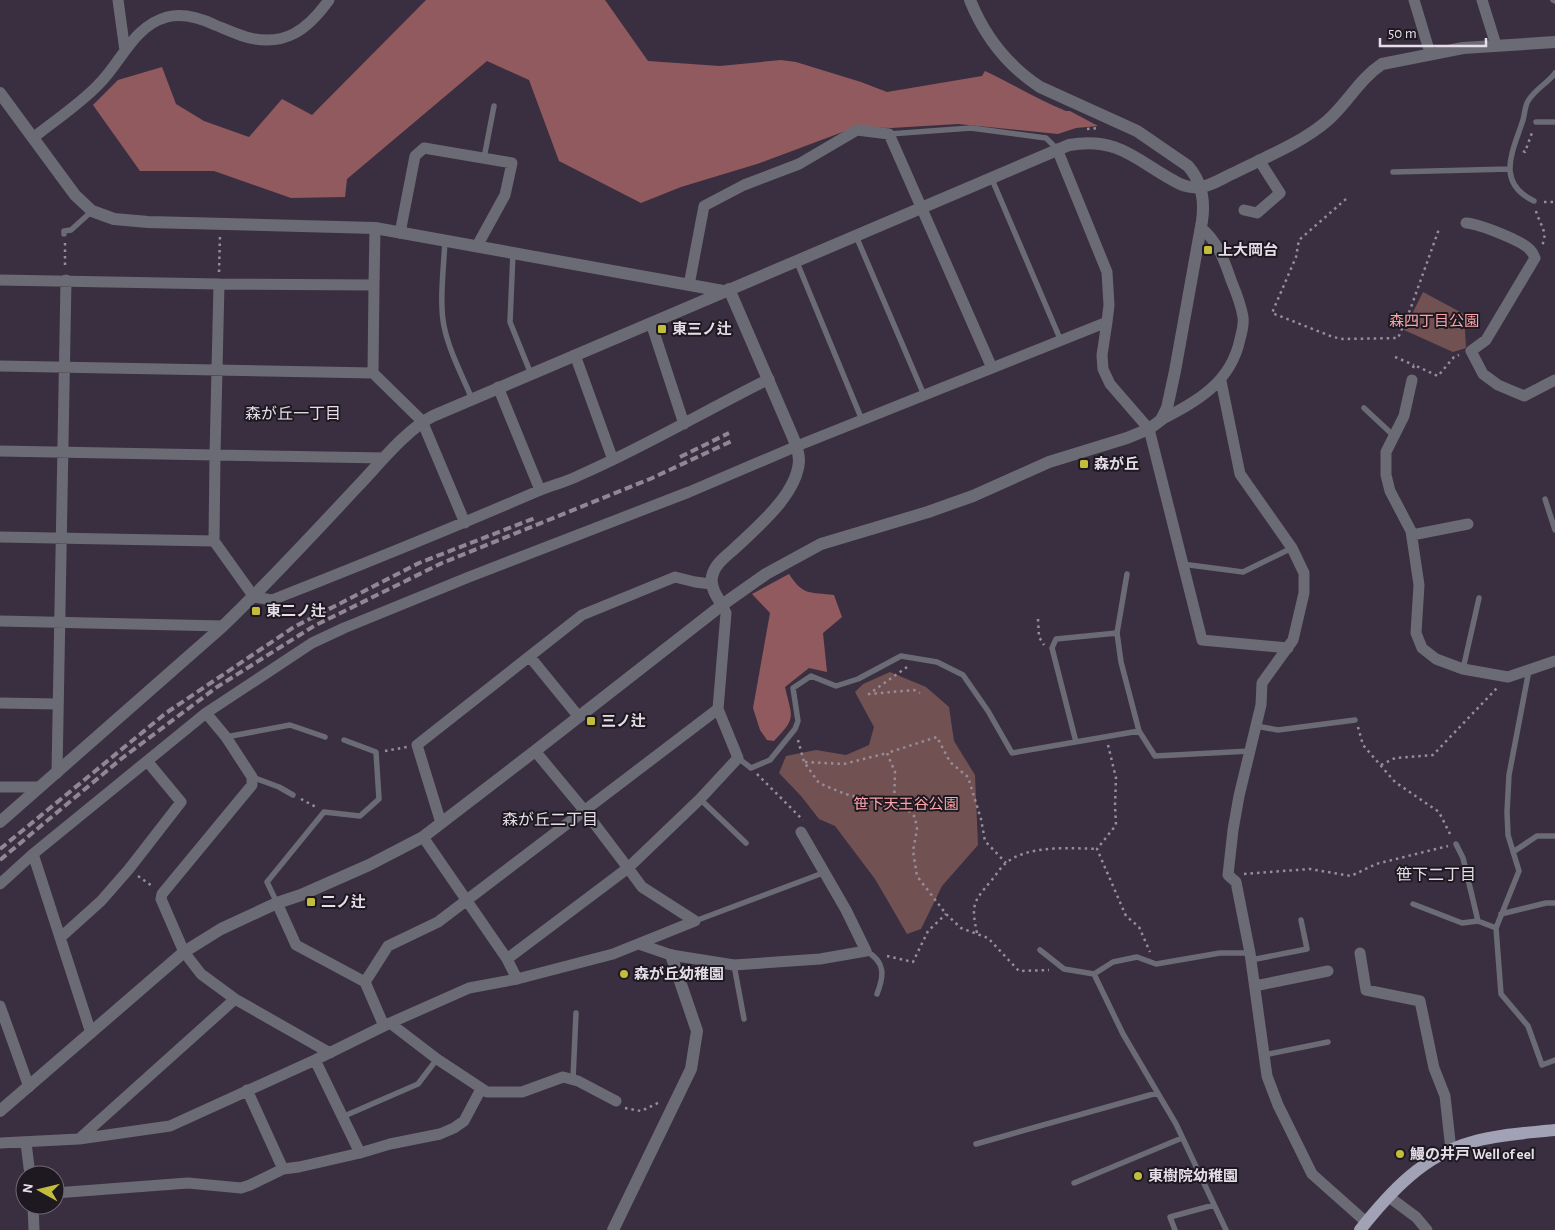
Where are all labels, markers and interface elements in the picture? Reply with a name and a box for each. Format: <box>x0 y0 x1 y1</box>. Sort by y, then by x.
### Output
scale bar <box>1380 15 1486 47</box>
text: 50 m <box>1388 26 1417 41</box>
place label: 上大岡台 <box>1218 242 1278 258</box>
marker: 上大岡台 <box>1202 244 1214 256</box>
park label: 森四丁目公園 <box>1389 313 1479 329</box>
place label: 東三ノ辻 <box>672 321 732 337</box>
marker: 東三ノ辻 <box>656 323 668 335</box>
district label: 森が丘一丁目 <box>245 405 341 422</box>
place label: 森が丘 <box>1094 456 1139 472</box>
marker: 森が丘 <box>1078 458 1090 470</box>
place label: 東二ノ辻 <box>266 603 326 619</box>
marker: 東二ノ辻 <box>250 605 262 617</box>
place label: 三ノ辻 <box>601 713 646 729</box>
marker: 三ノ辻 <box>585 715 597 727</box>
park label: 笹下天王谷公園 <box>853 796 959 812</box>
district label: 森が丘二丁目 <box>502 811 598 828</box>
district label: 笹下二丁目 <box>1396 866 1476 883</box>
place label: 二ノ辻 <box>321 894 366 910</box>
marker: 二ノ辻 <box>305 896 317 908</box>
place label: 森が丘幼稚園 <box>634 966 724 982</box>
marker: 森が丘幼稚園 <box>618 968 630 980</box>
place label: 鰻の井戸 Well of eel <box>1410 1145 1535 1162</box>
marker: 鰻の井戸 Well of eel <box>1394 1148 1406 1160</box>
north arrow <box>15 1165 65 1215</box>
place label: 東樹院幼稚園 <box>1148 1167 1238 1184</box>
marker: 東樹院幼稚園 <box>1132 1170 1144 1182</box>
text: N <box>21 1183 36 1194</box>

